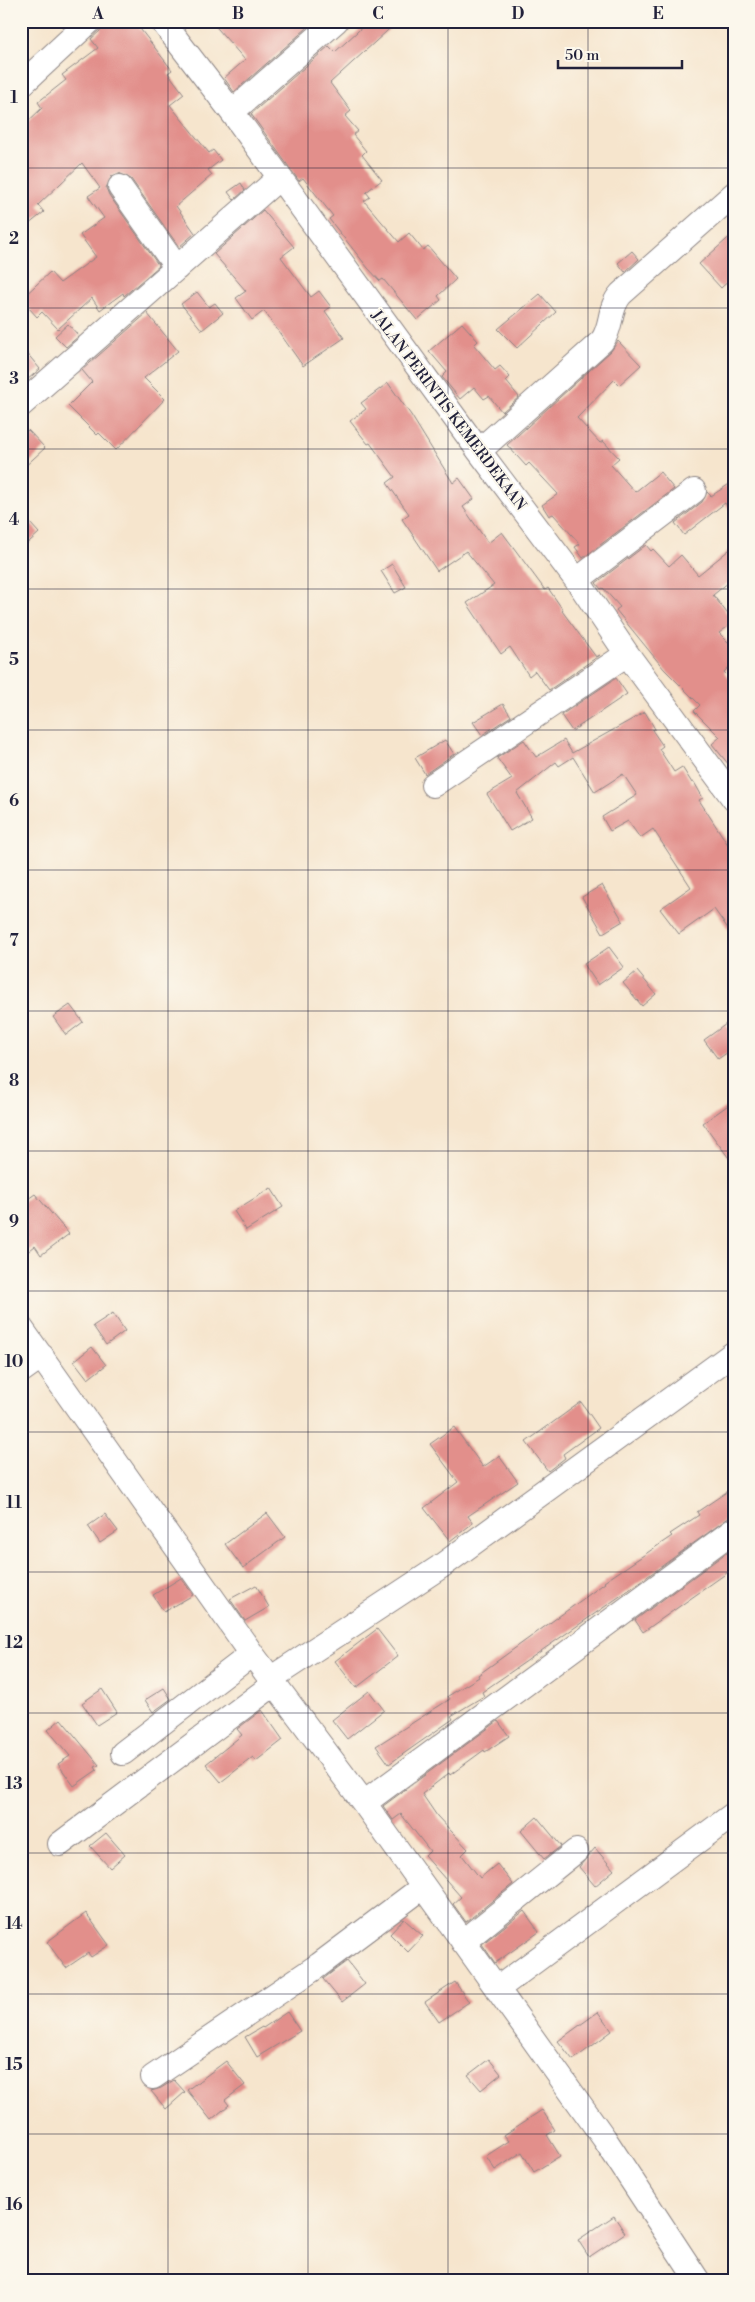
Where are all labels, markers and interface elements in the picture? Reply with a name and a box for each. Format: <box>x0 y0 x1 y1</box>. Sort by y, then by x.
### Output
text: A <box>91 4 104 24</box>
text: B <box>232 4 244 24</box>
text: C <box>372 4 384 24</box>
text: D <box>512 4 525 24</box>
text: E <box>652 4 664 24</box>
scale bar <box>558 38 681 70</box>
text: 50 m <box>565 46 599 65</box>
text: 1 <box>10 88 18 108</box>
text: 2 <box>9 229 19 249</box>
street label: JALAN PERINTIS KEMERDEKAAN <box>366 306 530 514</box>
text: 3 <box>9 369 19 389</box>
text: 4 <box>9 510 20 530</box>
text: 5 <box>9 650 19 670</box>
text: 6 <box>9 791 19 811</box>
text: 7 <box>9 931 19 951</box>
text: 8 <box>9 1071 19 1091</box>
text: 9 <box>9 1212 19 1232</box>
text: 10 <box>5 1352 23 1372</box>
text: 11 <box>6 1493 22 1513</box>
text: 12 <box>5 1633 23 1653</box>
text: 13 <box>5 1774 23 1794</box>
text: 14 <box>5 1914 23 1934</box>
text: 15 <box>5 2055 23 2075</box>
text: 16 <box>5 2195 23 2215</box>

